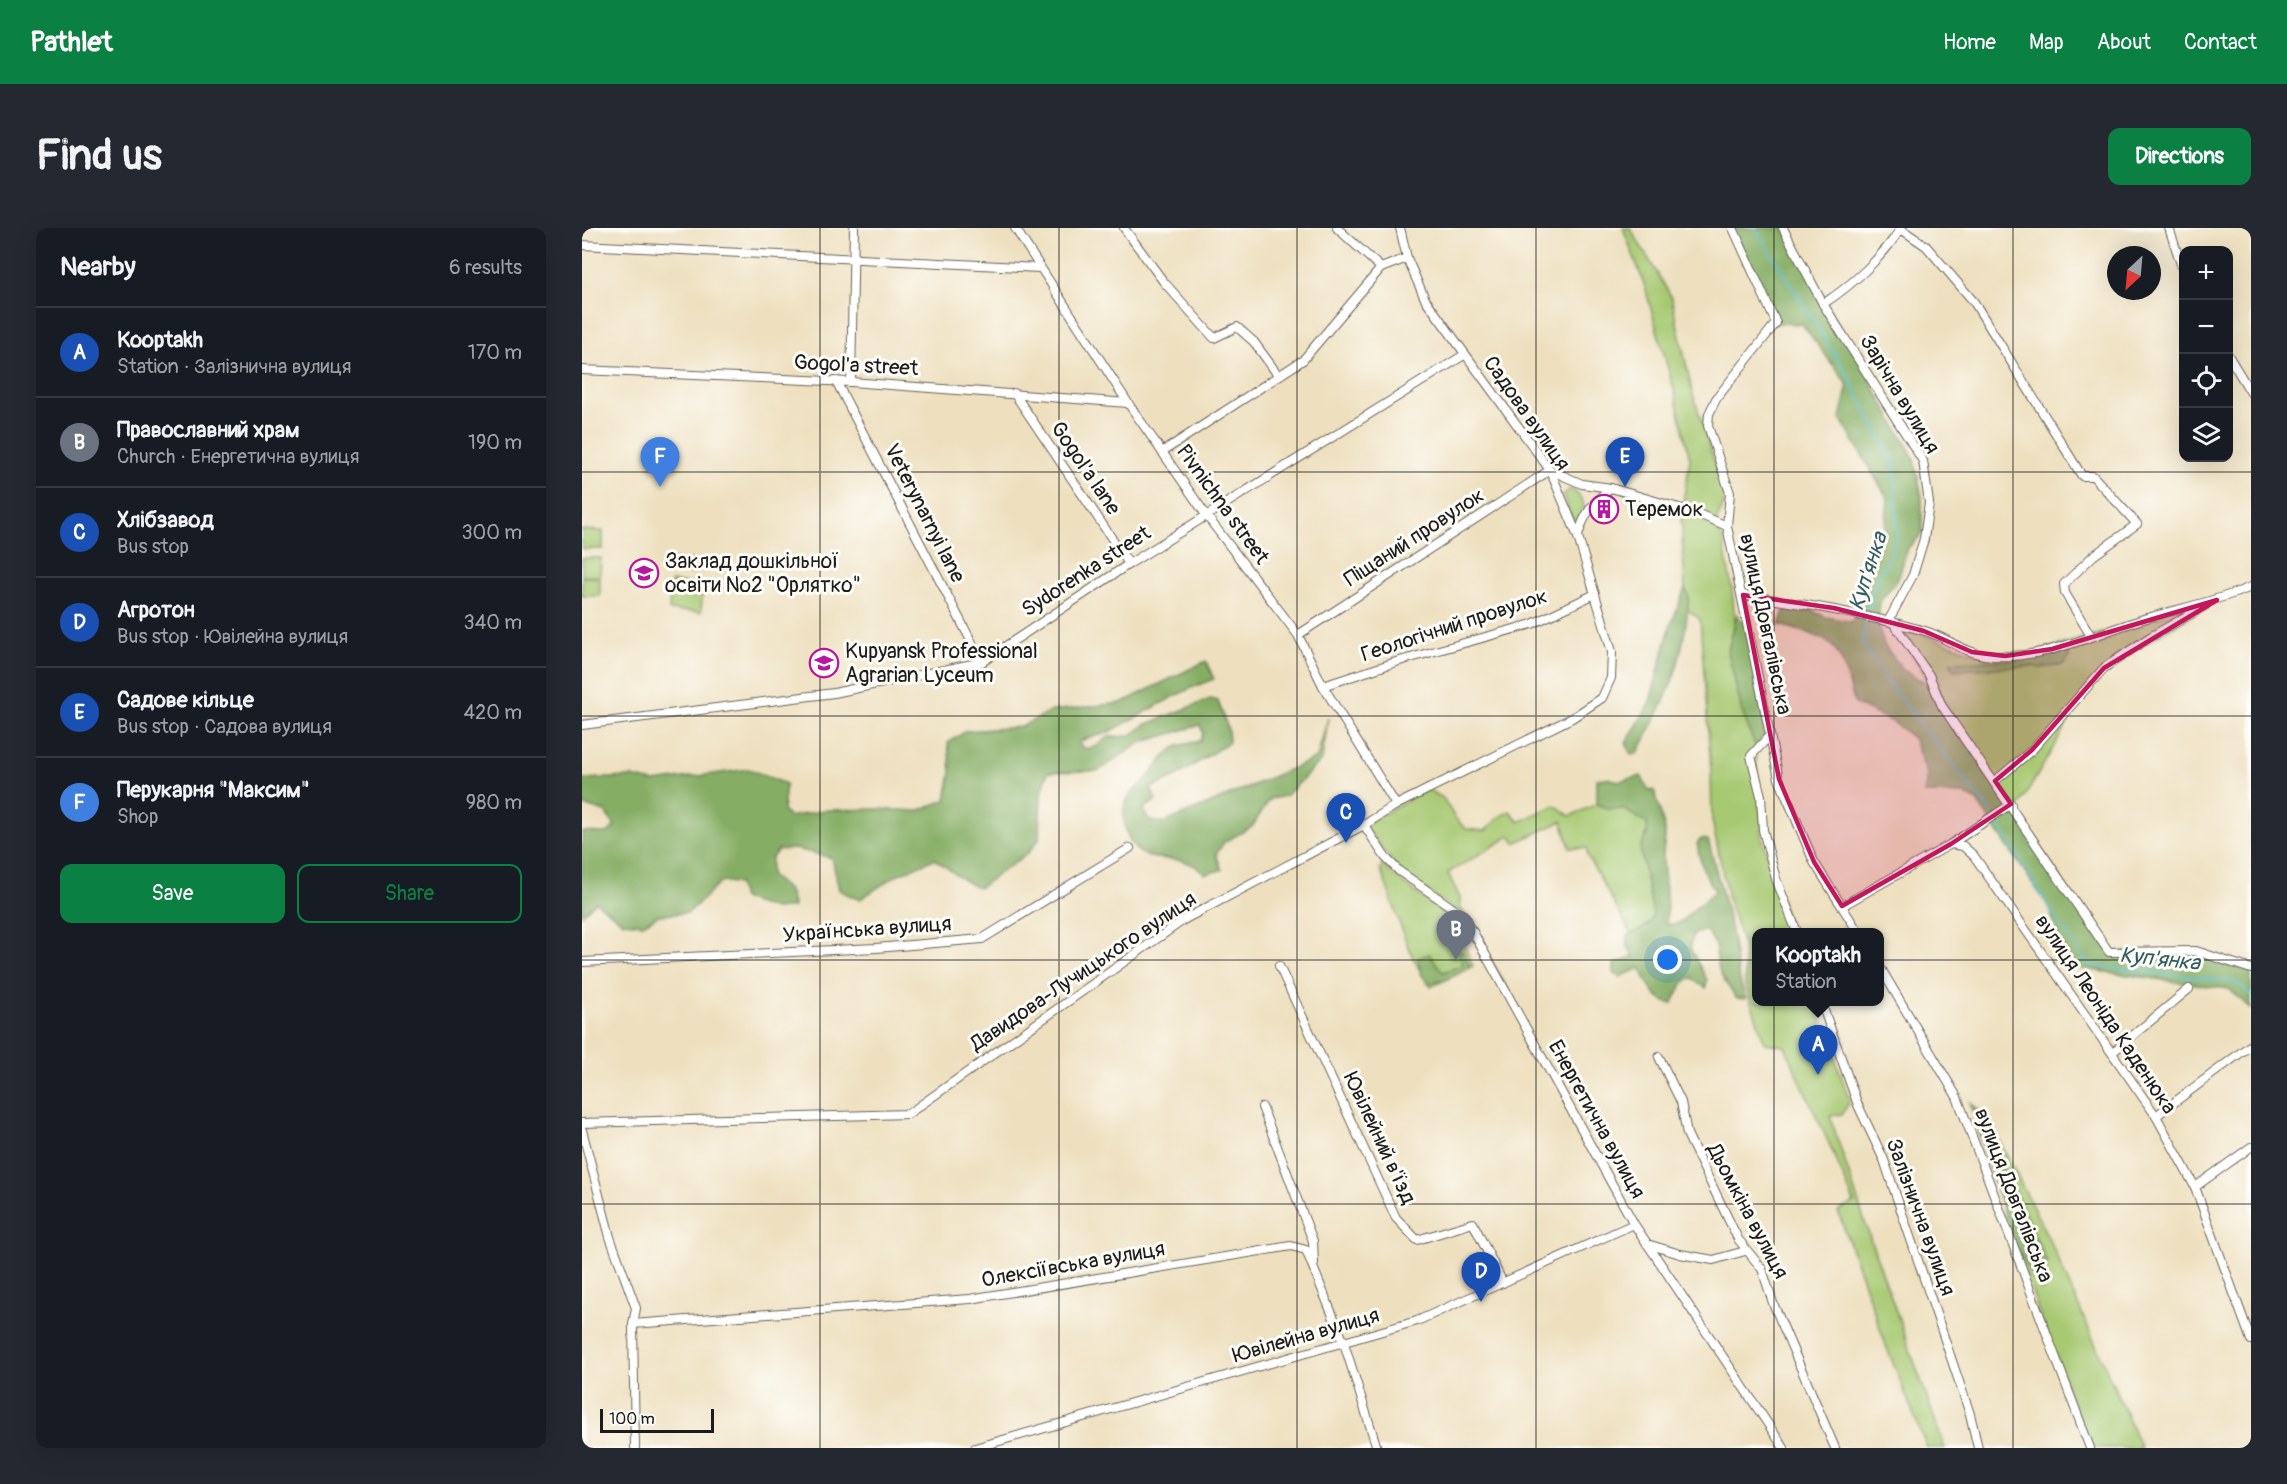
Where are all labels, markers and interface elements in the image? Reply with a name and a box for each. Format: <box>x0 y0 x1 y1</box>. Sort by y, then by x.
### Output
text: Pathlet <box>30 25 113 60</box>
text: Home <box>1943 29 1996 56</box>
text: Map <box>2029 29 2064 56</box>
text: About <box>2097 29 2151 56</box>
text: Contact <box>2184 29 2257 56</box>
button: Directions <box>2108 128 2251 185</box>
text: Find us <box>36 130 162 182</box>
north arrow <box>2107 246 2161 300</box>
map controls <box>2179 246 2233 462</box>
button: + <box>2179 246 2233 300</box>
text: Nearby <box>60 251 136 283</box>
text: 6 results <box>449 255 522 280</box>
button: − <box>2179 300 2233 354</box>
text: Kooptakh <box>117 326 203 354</box>
street label: Зарічна вулиця <box>1853 330 1946 459</box>
text: A <box>73 340 86 365</box>
text: 170 m <box>468 340 522 365</box>
street label: Gogol'a street <box>793 349 919 382</box>
street label: Садова вулиця <box>1477 351 1576 476</box>
text: Station · Залізнична вулиця <box>117 354 351 379</box>
button: locate <box>2179 354 2233 408</box>
button: layers <box>2179 408 2233 462</box>
text: Православний храм <box>117 416 299 444</box>
street label: Gogol'a lane <box>1045 416 1127 521</box>
text: B <box>74 430 85 455</box>
text: 190 m <box>468 430 522 455</box>
pin: F <box>640 438 680 487</box>
pin: E <box>1606 438 1644 487</box>
street label: Veterynarnyi lane <box>878 439 971 588</box>
street label: Pivnichna street <box>1170 439 1276 570</box>
text: Church · Енергетична вулиця <box>117 444 359 469</box>
street label: Піщаний провулок <box>1339 482 1490 593</box>
building icon: Теремок <box>1588 493 1620 525</box>
place label: Теремок <box>1625 496 1703 523</box>
text: Хлібзавод <box>117 506 214 534</box>
street label: Sydorenka street <box>1017 519 1156 623</box>
text: C <box>73 520 86 545</box>
text: 300 m <box>461 520 522 545</box>
water label: Куп'янка <box>1842 527 1894 614</box>
street label: вулиця Довгалівська <box>1733 531 1798 717</box>
text: Bus stop <box>117 534 189 559</box>
place label: Заклад дошкільної освіти №2 "Орлятко" <box>665 548 861 599</box>
school or university icon: Заклад дошкільної освіти №2 "Орлятко" <box>628 557 660 589</box>
street label: Геологічний провулок <box>1358 583 1551 668</box>
text: Агротон <box>117 596 195 624</box>
text: D <box>73 610 86 635</box>
text: 340 m <box>463 610 522 635</box>
text: Bus stop · Ювілейна вулиця <box>117 624 348 649</box>
place label: Kupyansk Professional Agrarian Lyceum <box>845 638 1038 689</box>
school or university icon: Kupyansk Professional Agrarian Lyceum <box>808 647 840 679</box>
text: Садове кільце <box>117 686 254 714</box>
text: E <box>74 700 85 725</box>
text: 420 m <box>463 700 522 725</box>
text: Bus stop · Садова вулиця <box>117 714 332 739</box>
text: Перукарня "Максим" <box>117 776 310 804</box>
text: F <box>73 790 86 815</box>
text: 980 m <box>466 790 522 815</box>
pin: C <box>1326 794 1365 843</box>
text: Shop <box>117 804 158 829</box>
button: Save <box>60 864 285 923</box>
button: Share <box>297 864 522 923</box>
street label: Давидова-Лучицького вулиця <box>964 886 1202 1058</box>
street label: вулиця Леоніда Каденюка <box>2029 909 2182 1119</box>
street label: Українська вулиця <box>782 910 952 949</box>
pin: B <box>1436 910 1476 960</box>
popup <box>1752 928 1884 1006</box>
text: Kooptakh <box>1775 941 1861 969</box>
water label: Куп'янка <box>2118 941 2203 977</box>
your location <box>1653 945 1682 974</box>
text: Station <box>1775 969 1837 994</box>
pin: A <box>1798 1026 1838 1075</box>
street label: Енергетична вулиця <box>1542 1035 1651 1203</box>
street label: Ювілейний в'їзд <box>1337 1068 1422 1209</box>
street label: вулиця Довгалівська <box>1968 1104 2059 1286</box>
street label: Залізнична вулиця <box>1880 1135 1961 1299</box>
street label: Дьомкіна вулиця <box>1700 1138 1795 1284</box>
street label: Олексіївська вулиця <box>979 1235 1167 1294</box>
pin: D <box>1462 1252 1500 1302</box>
street label: Ювілейна вулиця <box>1230 1302 1383 1369</box>
scale bar <box>600 1406 714 1434</box>
text: 100 m <box>609 1409 655 1429</box>

